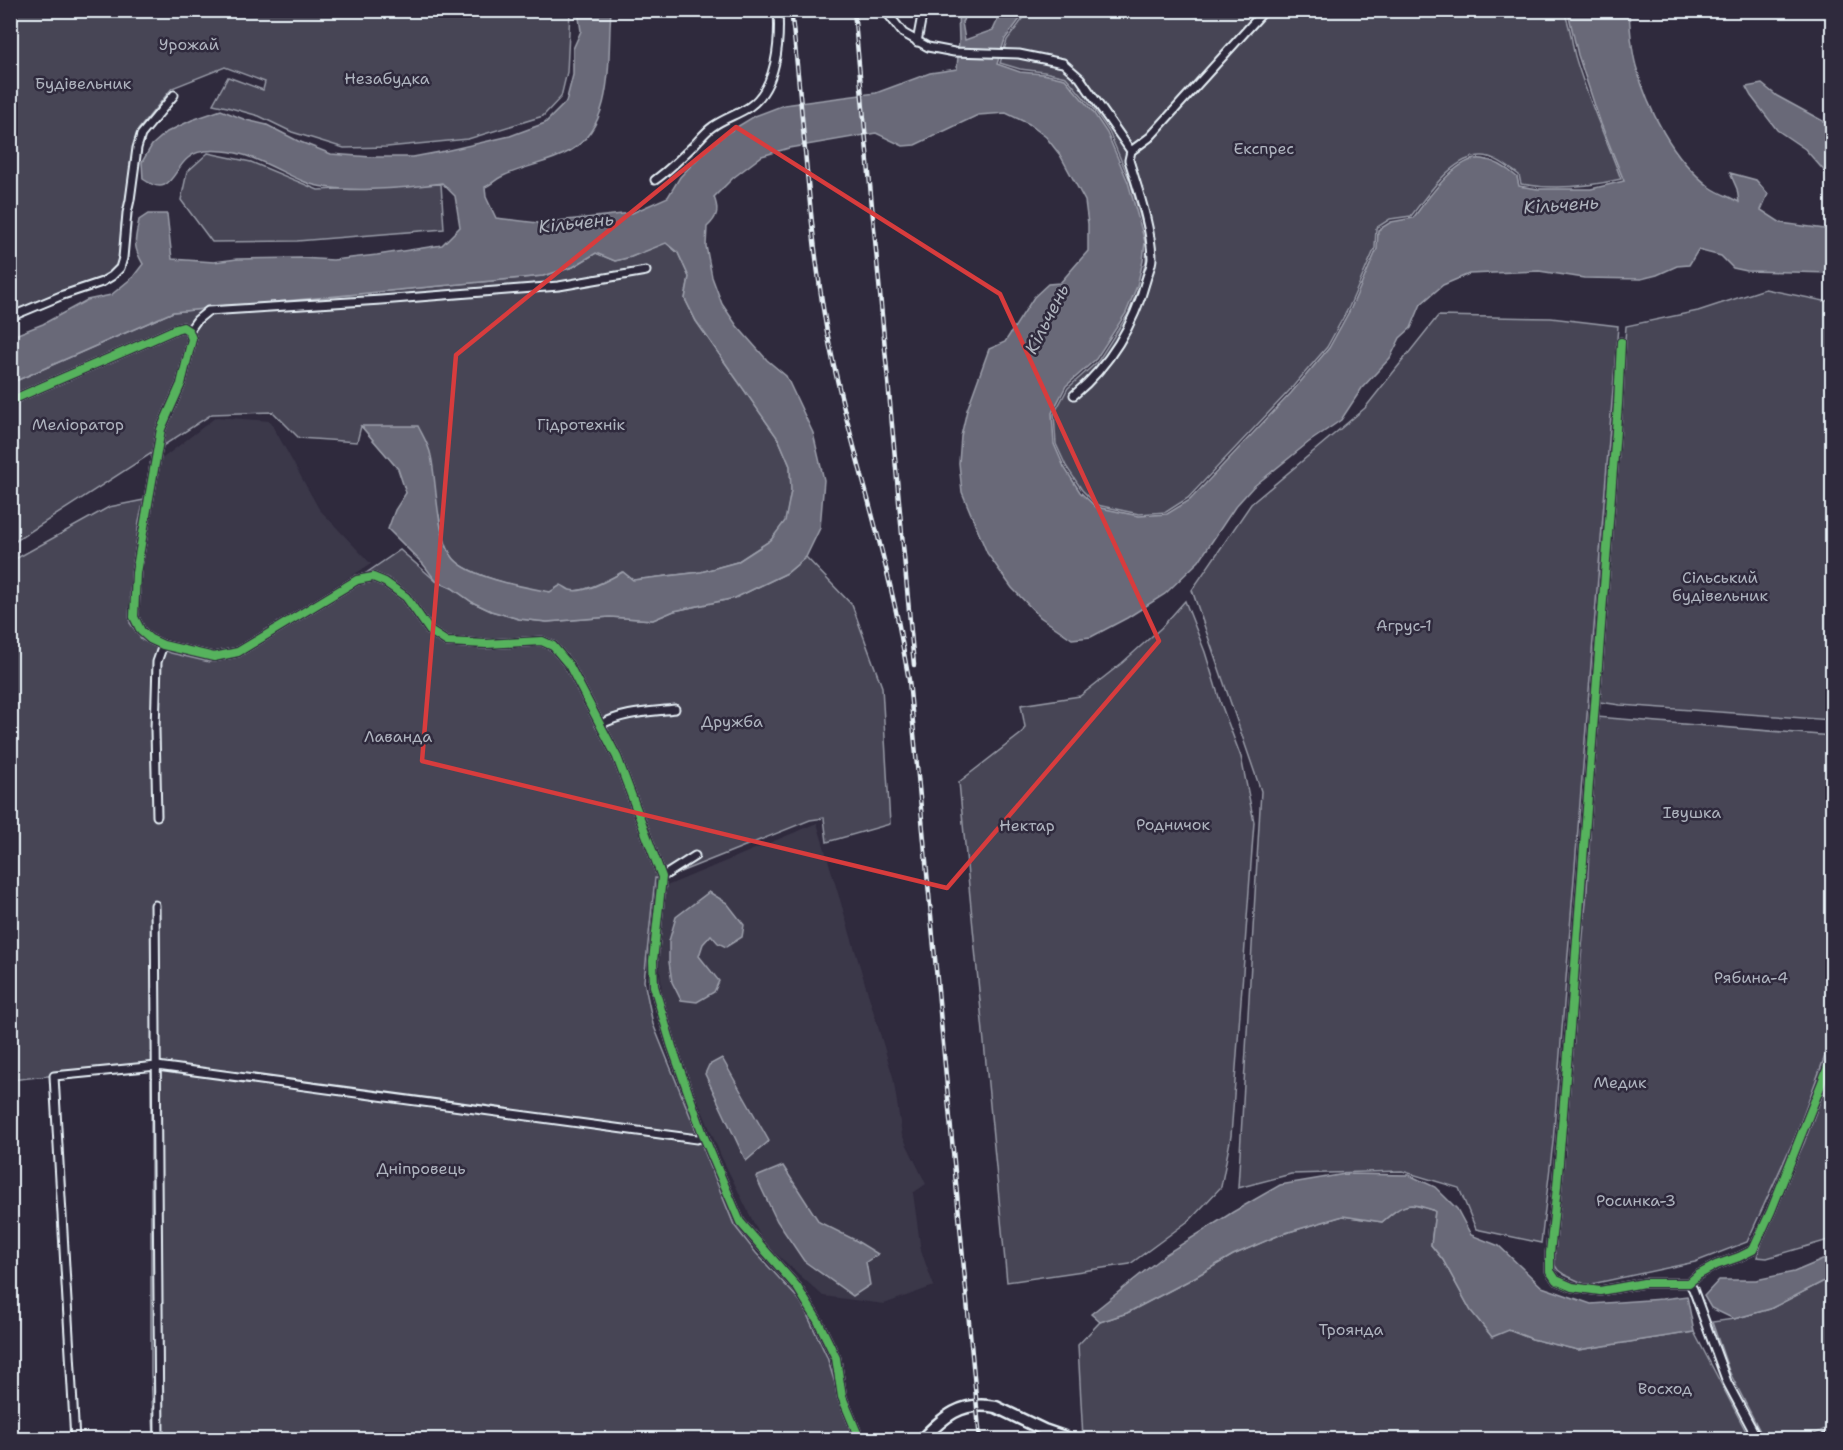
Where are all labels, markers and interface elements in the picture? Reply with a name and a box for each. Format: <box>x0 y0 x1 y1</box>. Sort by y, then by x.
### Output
park label: Урожай <box>159 34 219 55</box>
park label: Незабудка <box>344 68 430 89</box>
park label: Будівельник <box>35 73 132 94</box>
park label: Експрес <box>1234 138 1294 159</box>
water label: Кільчень <box>1522 190 1600 220</box>
water label: Кільчень <box>537 207 615 239</box>
water label: Кільчень <box>1019 280 1075 358</box>
park label: Меліоратор <box>32 414 124 435</box>
park label: Гідротехнік <box>537 414 626 435</box>
park label: Сільський будівельник <box>1672 567 1768 606</box>
park label: Агрус-1 <box>1376 615 1432 636</box>
park label: Дружба <box>701 711 763 732</box>
park label: Лаванда <box>364 726 432 747</box>
park label: Івушка <box>1663 802 1721 823</box>
park label: Родничок <box>1136 814 1211 835</box>
park label: Нектар <box>999 815 1055 836</box>
park label: Рябина-4 <box>1714 967 1788 988</box>
park label: Медик <box>1593 1072 1647 1093</box>
park label: Дніпровець <box>376 1158 466 1179</box>
park label: Росинка-3 <box>1596 1190 1676 1211</box>
park label: Троянда <box>1318 1319 1384 1340</box>
park label: Восход <box>1638 1378 1692 1399</box>

